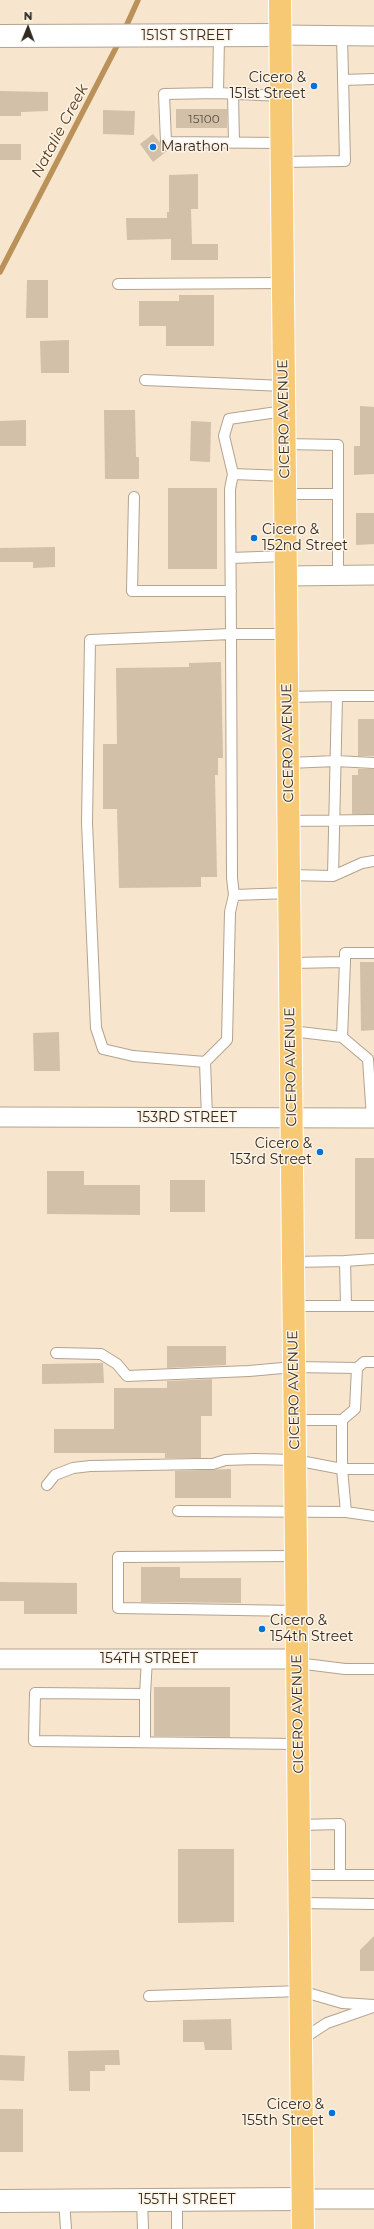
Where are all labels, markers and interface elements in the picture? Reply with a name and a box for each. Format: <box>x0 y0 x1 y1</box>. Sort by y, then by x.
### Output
north arrow <box>8 8 48 48</box>
text: N <box>24 9 33 23</box>
street label: 151ST STREET <box>141 28 233 44</box>
place label: Cicero & 151st Street <box>229 70 306 102</box>
water label: Natalie Creek <box>28 81 92 181</box>
marker: Cicero & 151st Street <box>309 81 319 91</box>
house number: 15100 <box>188 112 220 126</box>
place label: Marathon <box>161 139 229 155</box>
marker: Marathon <box>148 142 158 152</box>
street label: CICERO AVENUE <box>275 359 293 479</box>
place label: Cicero & 152nd Street <box>262 522 348 554</box>
marker: Cicero & 152nd Street <box>249 533 259 543</box>
street label: CICERO AVENUE <box>279 683 297 803</box>
street label: CICERO AVENUE <box>282 1007 300 1127</box>
street label: 153RD STREET <box>137 1110 237 1126</box>
place label: Cicero & 153rd Street <box>230 1136 312 1168</box>
marker: Cicero & 153rd Street <box>315 1147 325 1157</box>
street label: CICERO AVENUE <box>285 1330 303 1450</box>
place label: Cicero & 154th Street <box>270 1613 353 1646</box>
marker: Cicero & 154th Street <box>257 1624 267 1634</box>
street label: 154TH STREET <box>100 1651 198 1667</box>
street label: CICERO AVENUE <box>289 1654 307 1774</box>
place label: Cicero & 155th Street <box>242 2097 324 2130</box>
marker: Cicero & 155th Street <box>327 2108 337 2118</box>
street label: 155TH STREET <box>138 2192 236 2208</box>

